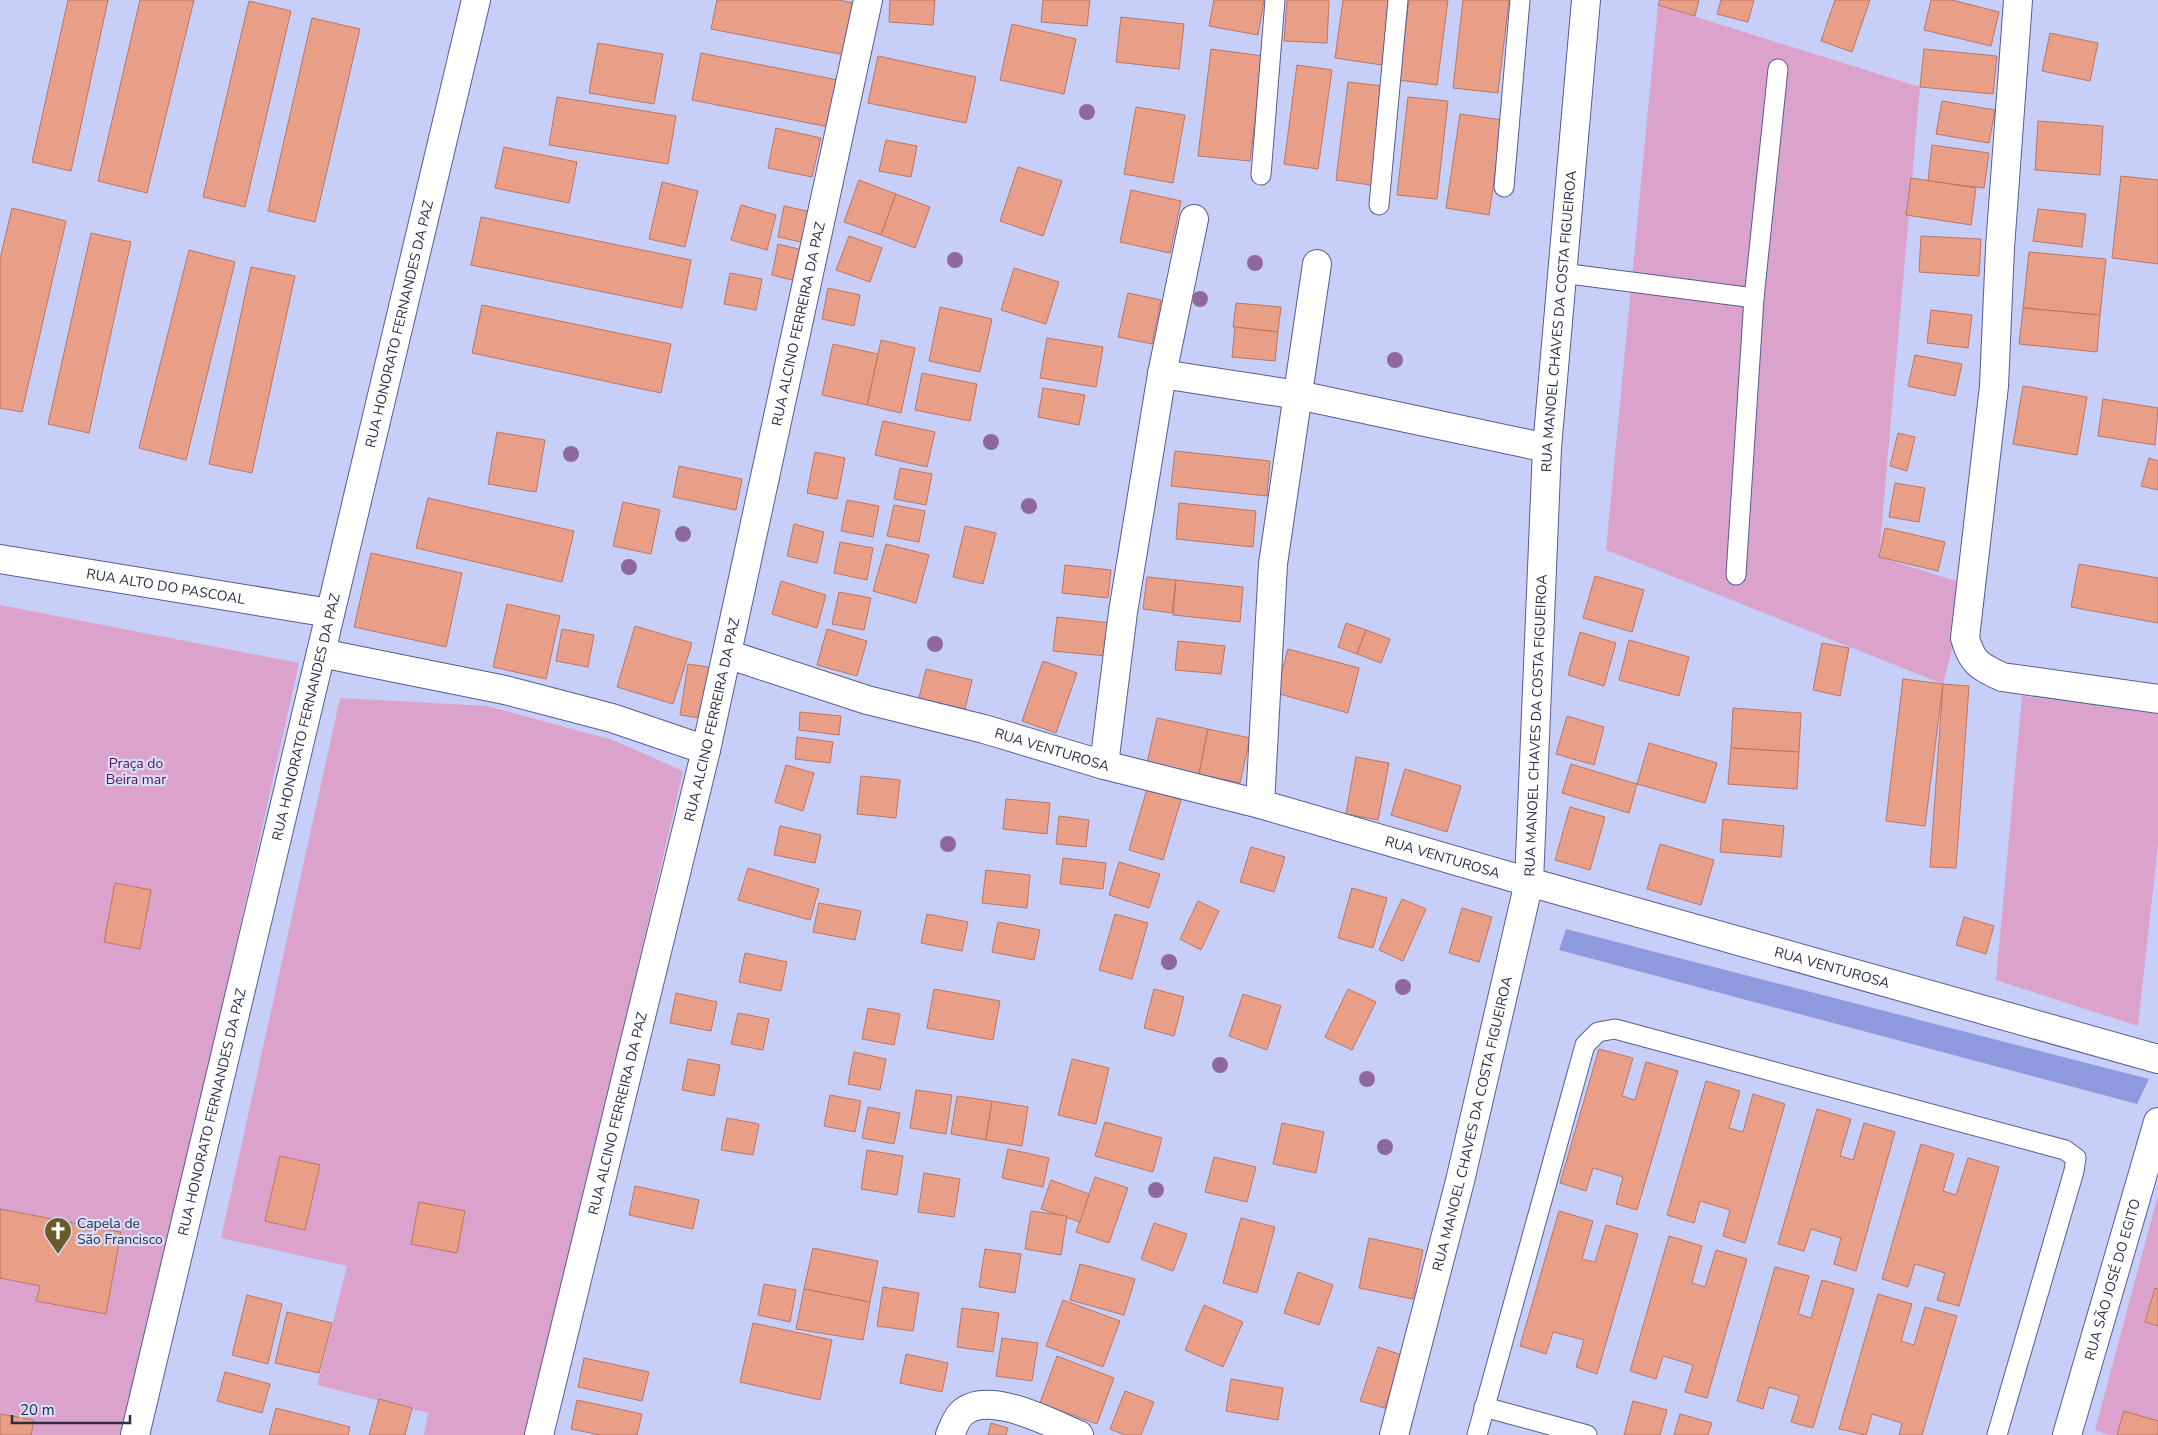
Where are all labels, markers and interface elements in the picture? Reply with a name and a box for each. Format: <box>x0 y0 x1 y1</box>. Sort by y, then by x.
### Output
street label: RUA MANOEL CHAVES DA COSTA FIGUEIROA <box>1537 170 1581 472</box>
street label: RUA HONORATO FERNANDES DA PAZ <box>361 199 438 450</box>
street label: RUA ALCINO FERREIRA DA PAZ <box>767 220 830 428</box>
street label: RUA ALTO DO PASCOAL <box>85 564 247 609</box>
street label: RUA MANOEL CHAVES DA COSTA FIGUEIROA <box>1520 574 1552 877</box>
street label: RUA HONORATO FERNANDES DA PAZ <box>268 592 345 843</box>
street label: RUA ALCINO FERREIRA DA PAZ <box>680 616 744 823</box>
street label: RUA VENTUROSA <box>992 724 1111 776</box>
park label: Praça do Beira mar <box>106 754 166 789</box>
street label: RUA VENTUROSA <box>1383 832 1502 883</box>
street label: RUA VENTUROSA <box>1772 943 1892 993</box>
street label: RUA MANOEL CHAVES DA COSTA FIGUEIROA <box>1428 975 1517 1273</box>
street label: RUA HONORATO FERNANDES DA PAZ <box>174 987 251 1238</box>
street label: RUA ALCINO FERREIRA DA PAZ <box>584 1010 652 1217</box>
street label: RUA SÃO JOSÉ DO EGITO <box>2080 1197 2145 1363</box>
place label: Capela de São Francisco <box>77 1214 163 1249</box>
church icon: Capela de São Francisco <box>43 1216 73 1255</box>
scale bar <box>12 1392 130 1424</box>
text: 20 m <box>20 1400 55 1420</box>

